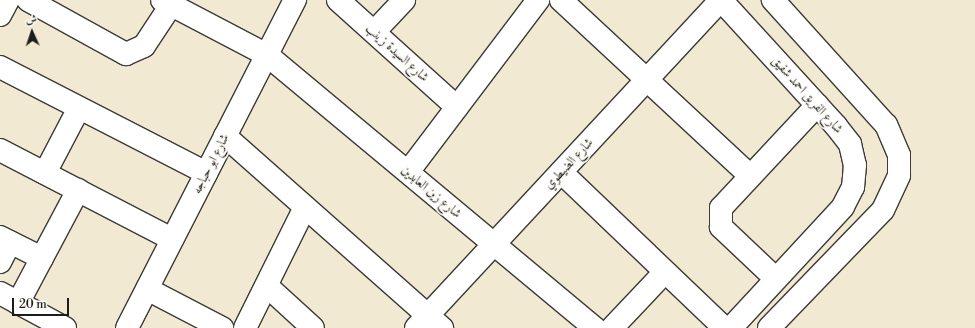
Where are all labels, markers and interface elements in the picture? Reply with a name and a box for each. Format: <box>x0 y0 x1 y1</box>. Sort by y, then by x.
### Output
north arrow <box>12 12 52 52</box>
text: ش <box>26 13 37 27</box>
street label: شارع السيدة زينب <box>362 21 432 85</box>
street label: شارع الفريق احمد شفيق <box>768 53 846 137</box>
street label: شارع ابو حباجه <box>189 131 233 197</box>
street label: شارع الضيطوي <box>541 135 597 193</box>
street label: شارع زين العابدين <box>398 162 464 222</box>
scale bar <box>14 290 71 316</box>
text: 20 m <box>19 297 47 312</box>

